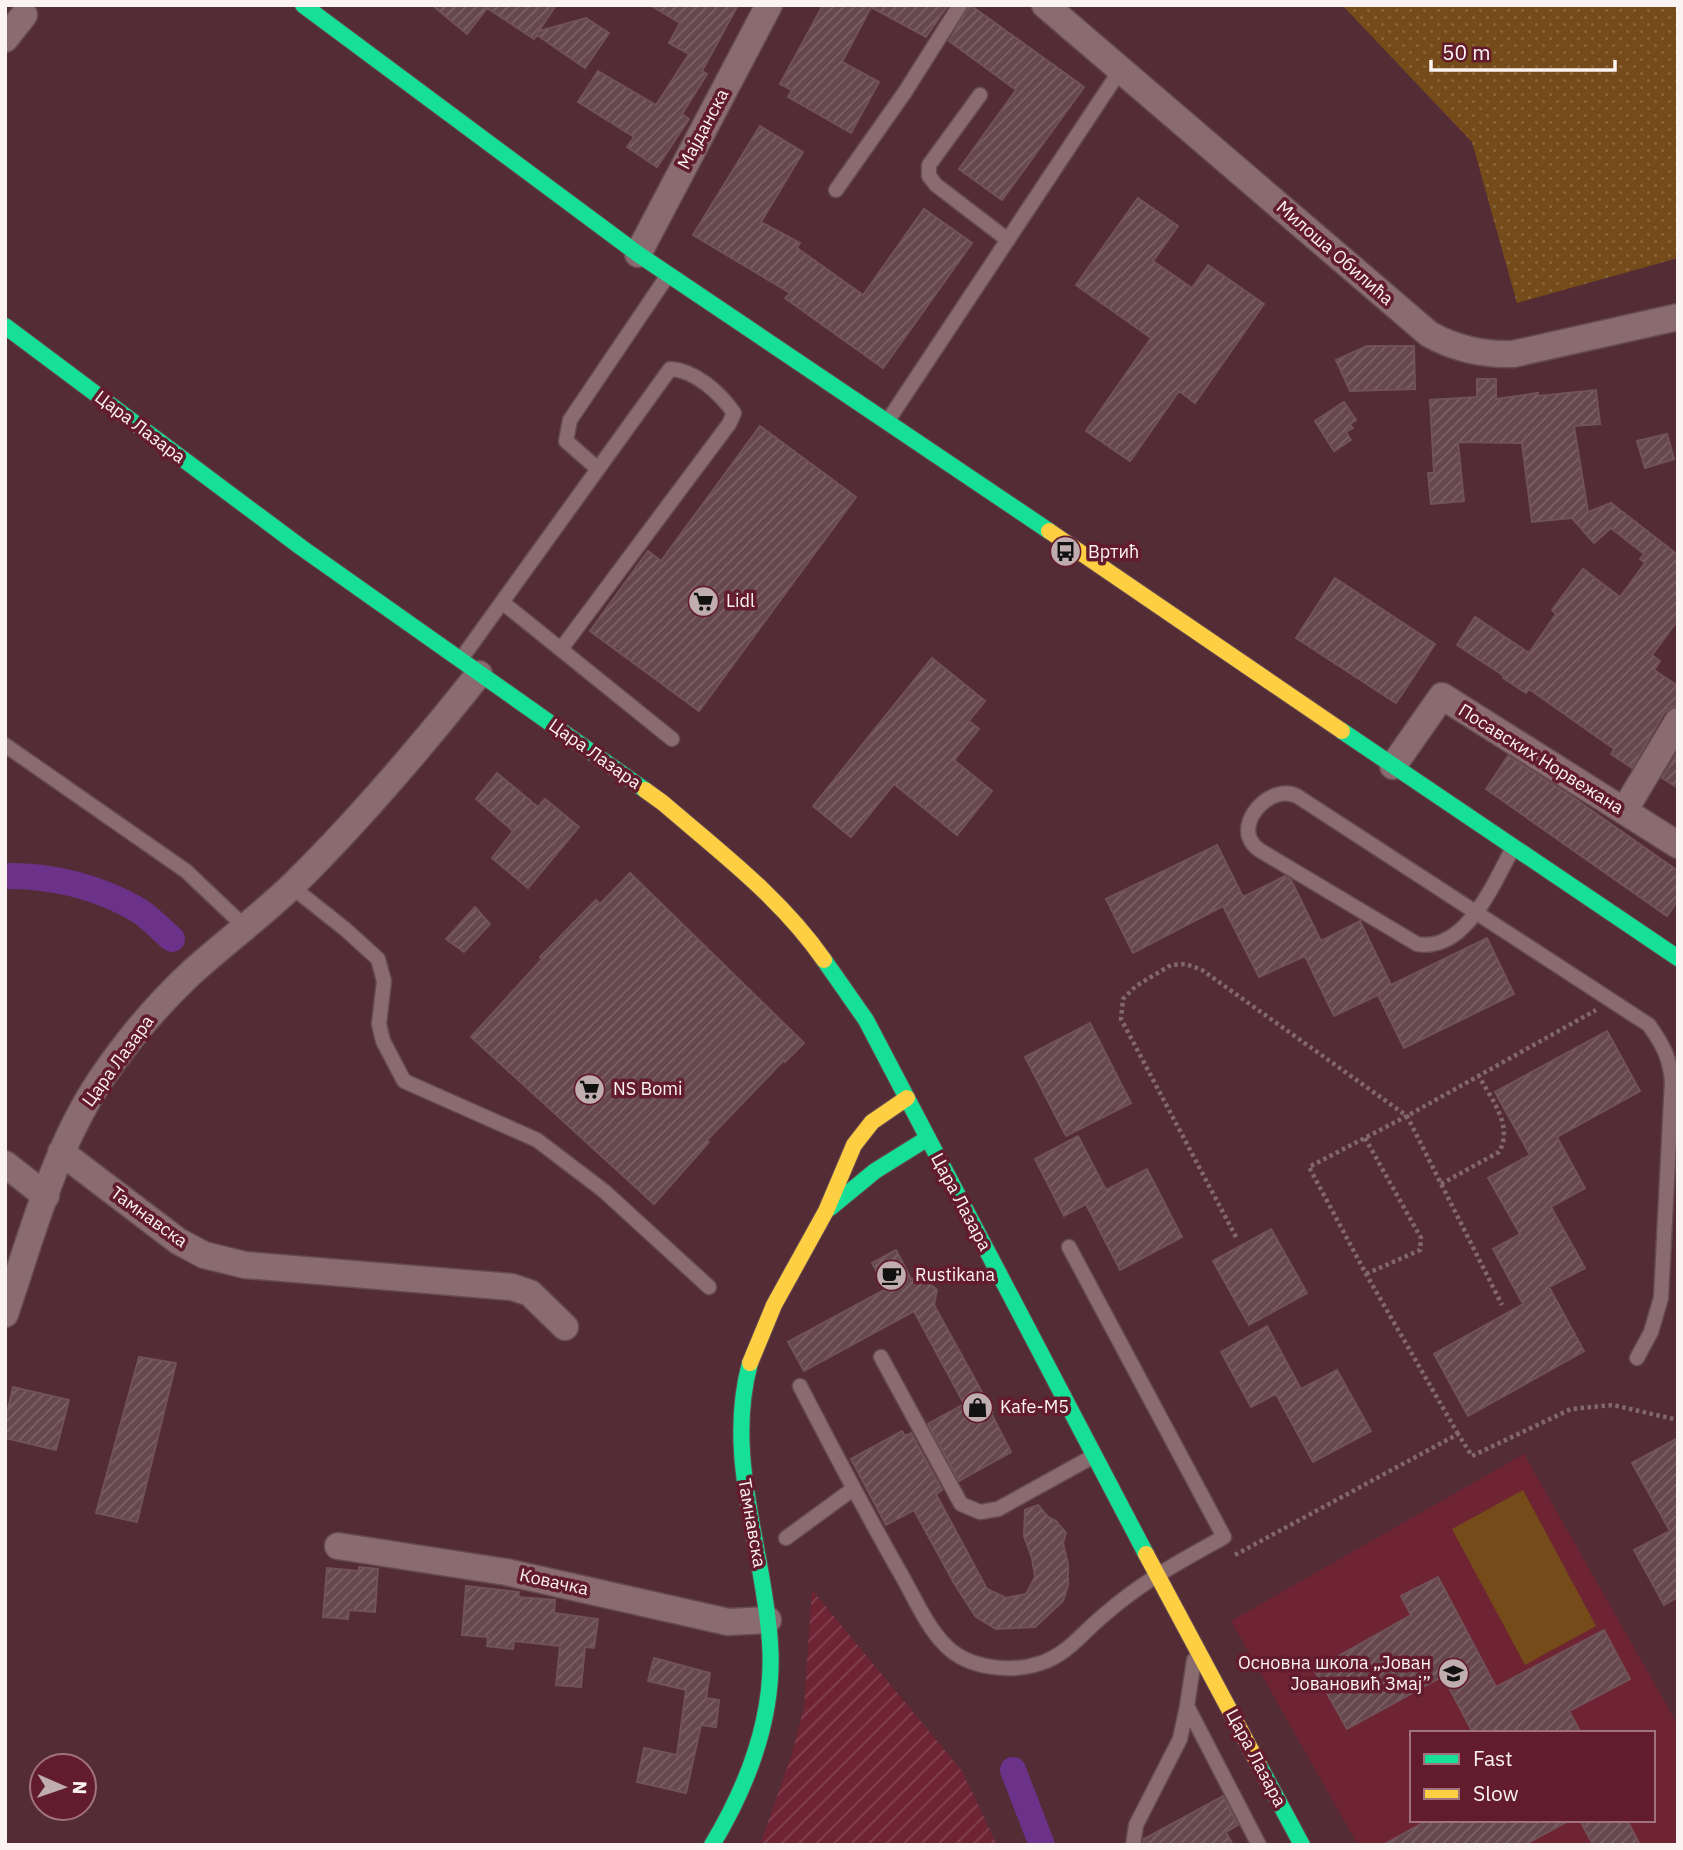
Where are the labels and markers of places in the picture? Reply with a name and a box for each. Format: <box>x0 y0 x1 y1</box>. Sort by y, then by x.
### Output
bus stop icon: Вртић <box>1048 535 1082 569</box>
place label: Вртић <box>1088 540 1139 563</box>
supermarket icon: Lidl <box>686 584 720 618</box>
place label: Lidl <box>726 589 755 612</box>
supermarket icon: NS Bomi <box>573 1072 607 1106</box>
place label: NS Bomi <box>613 1077 682 1100</box>
cafe icon: Rustikana <box>875 1258 909 1292</box>
place label: Rustikana <box>915 1263 995 1286</box>
shop icon: Kafe-M5 <box>960 1390 994 1424</box>
place label: Kafe-M5 <box>1000 1395 1069 1418</box>
place label: Основна школа „Јован Јовановић Змај” <box>1238 1651 1431 1695</box>
school or university icon: Основна школа „Јован Јовановић Змај” <box>1437 1656 1471 1690</box>

